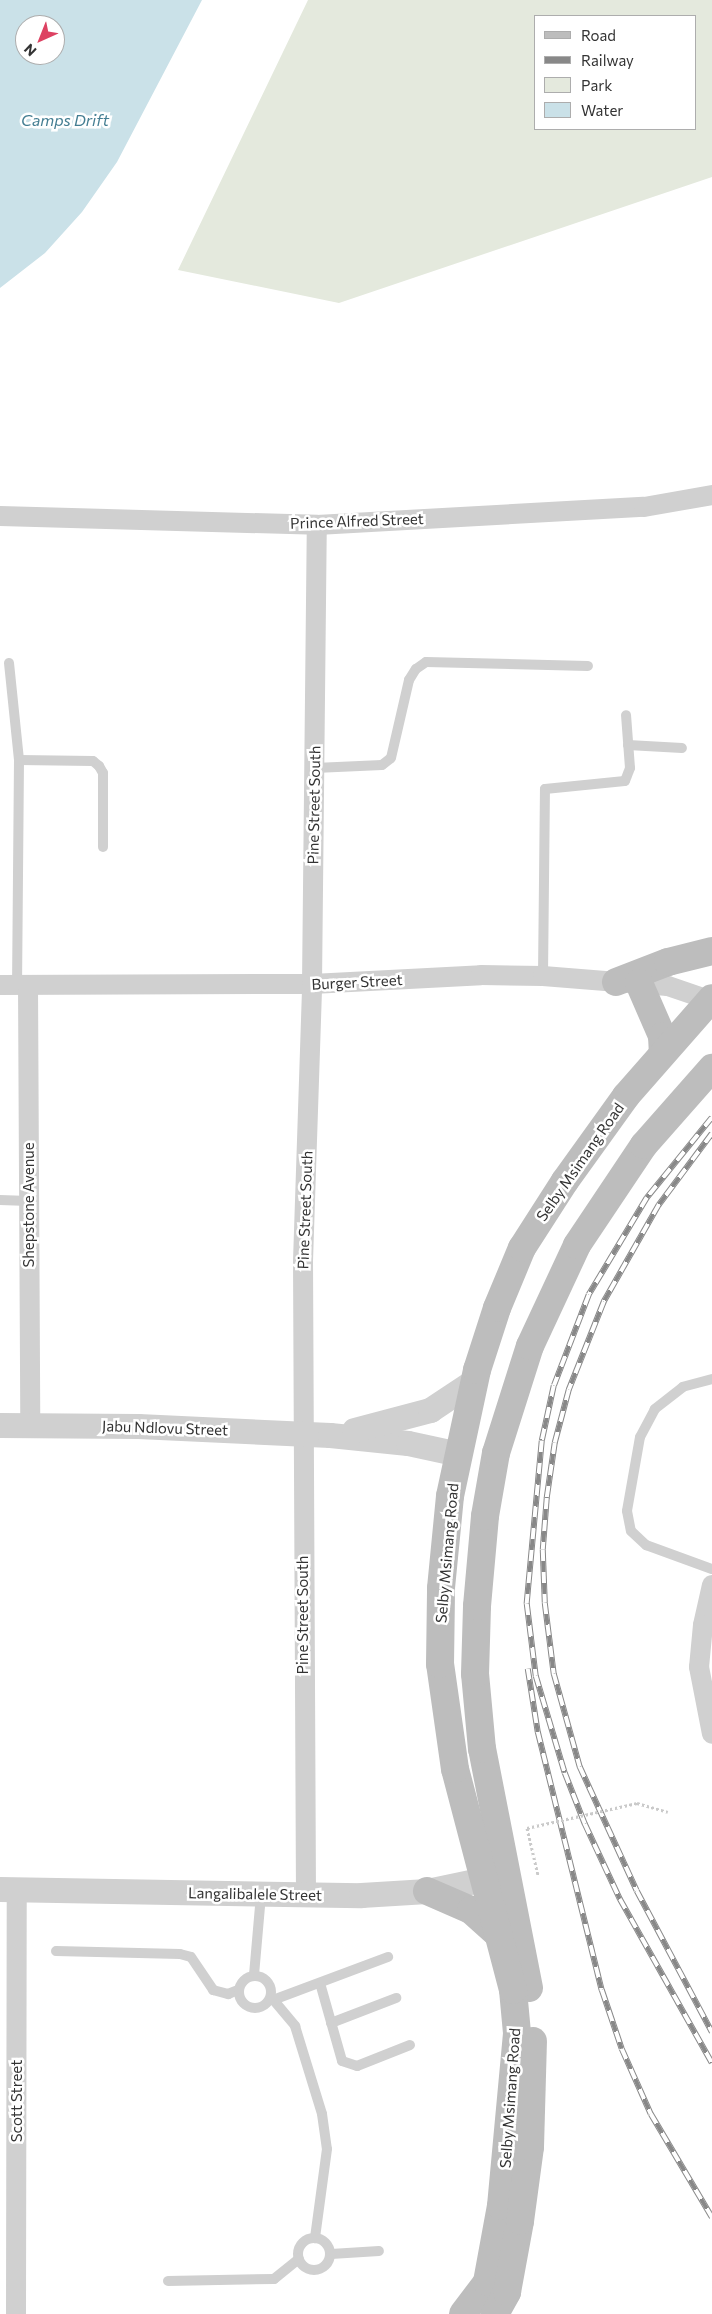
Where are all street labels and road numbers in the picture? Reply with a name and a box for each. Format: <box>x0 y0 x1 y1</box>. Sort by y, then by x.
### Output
street label: Prince Alfred Street <box>290 510 424 532</box>
street label: Pine Street South <box>304 745 324 865</box>
street label: Burger Street <box>311 971 403 993</box>
street label: Selby Msimang Road <box>532 1099 628 1225</box>
street label: Shepstone Avenue <box>20 1142 38 1268</box>
street label: Pine Street South <box>294 1150 316 1270</box>
street label: Jabu Ndlovu Street <box>102 1417 228 1439</box>
street label: Selby Msimang Road <box>432 1482 462 1624</box>
street label: Pine Street South <box>294 1556 312 1674</box>
street label: Langalibalele Street <box>188 1884 322 1904</box>
street label: Selby Msimang Road <box>496 2027 524 2169</box>
street label: Scott Street <box>8 2060 26 2142</box>

